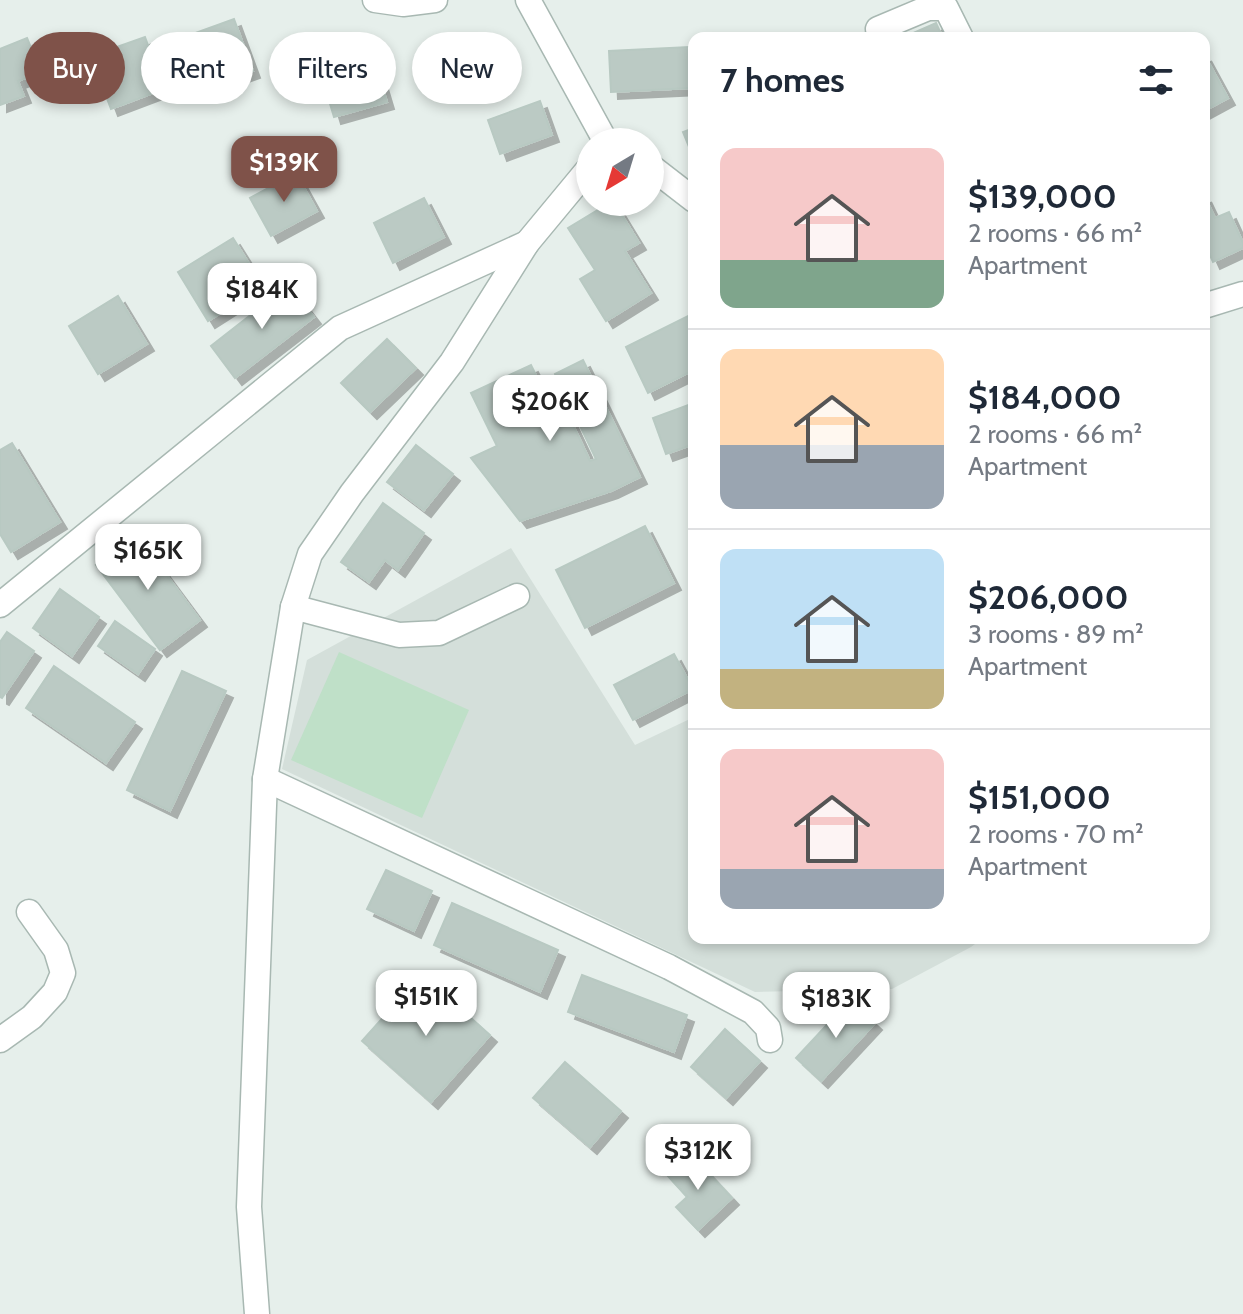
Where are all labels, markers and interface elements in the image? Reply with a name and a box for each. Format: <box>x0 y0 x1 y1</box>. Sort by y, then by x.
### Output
chip: Buy <box>24 32 125 104</box>
chip: Rent <box>141 32 253 104</box>
chip: Filters <box>269 32 396 104</box>
chip: New <box>412 32 522 104</box>
icon: filters <box>1134 58 1178 102</box>
text: 7 homes <box>720 59 845 101</box>
north arrow <box>576 128 664 216</box>
map controls <box>576 128 664 216</box>
pin: $139K <box>228 136 340 204</box>
text: $139K <box>249 146 319 178</box>
text: $139,000 <box>968 175 1117 217</box>
icon: home <box>784 180 880 276</box>
text: 2 rooms · 66 m² <box>968 217 1142 249</box>
text: Apartment <box>968 249 1087 281</box>
pin: $184K <box>206 263 318 331</box>
text: $184K <box>226 273 298 305</box>
pin: $206K <box>494 375 606 443</box>
text: $184,000 <box>968 376 1122 418</box>
icon: home <box>784 381 880 477</box>
text: $206K <box>511 385 589 417</box>
text: 2 rooms · 66 m² <box>968 418 1142 450</box>
text: Apartment <box>968 450 1087 482</box>
pin: $165K <box>92 524 204 592</box>
text: $165K <box>113 534 183 566</box>
text: $206,000 <box>968 576 1128 618</box>
icon: home <box>784 581 880 677</box>
text: 3 rooms · 89 m² <box>968 618 1144 650</box>
text: Apartment <box>968 650 1087 682</box>
text: $151,000 <box>968 776 1111 818</box>
icon: home <box>784 781 880 877</box>
text: 2 rooms · 70 m² <box>968 818 1144 850</box>
text: Apartment <box>968 850 1087 882</box>
pin: $151K <box>370 970 482 1038</box>
pin: $183K <box>780 972 892 1040</box>
text: $151K <box>394 980 458 1012</box>
text: $183K <box>801 982 871 1014</box>
pin: $312K <box>642 1124 754 1192</box>
text: $312K <box>664 1134 732 1166</box>

